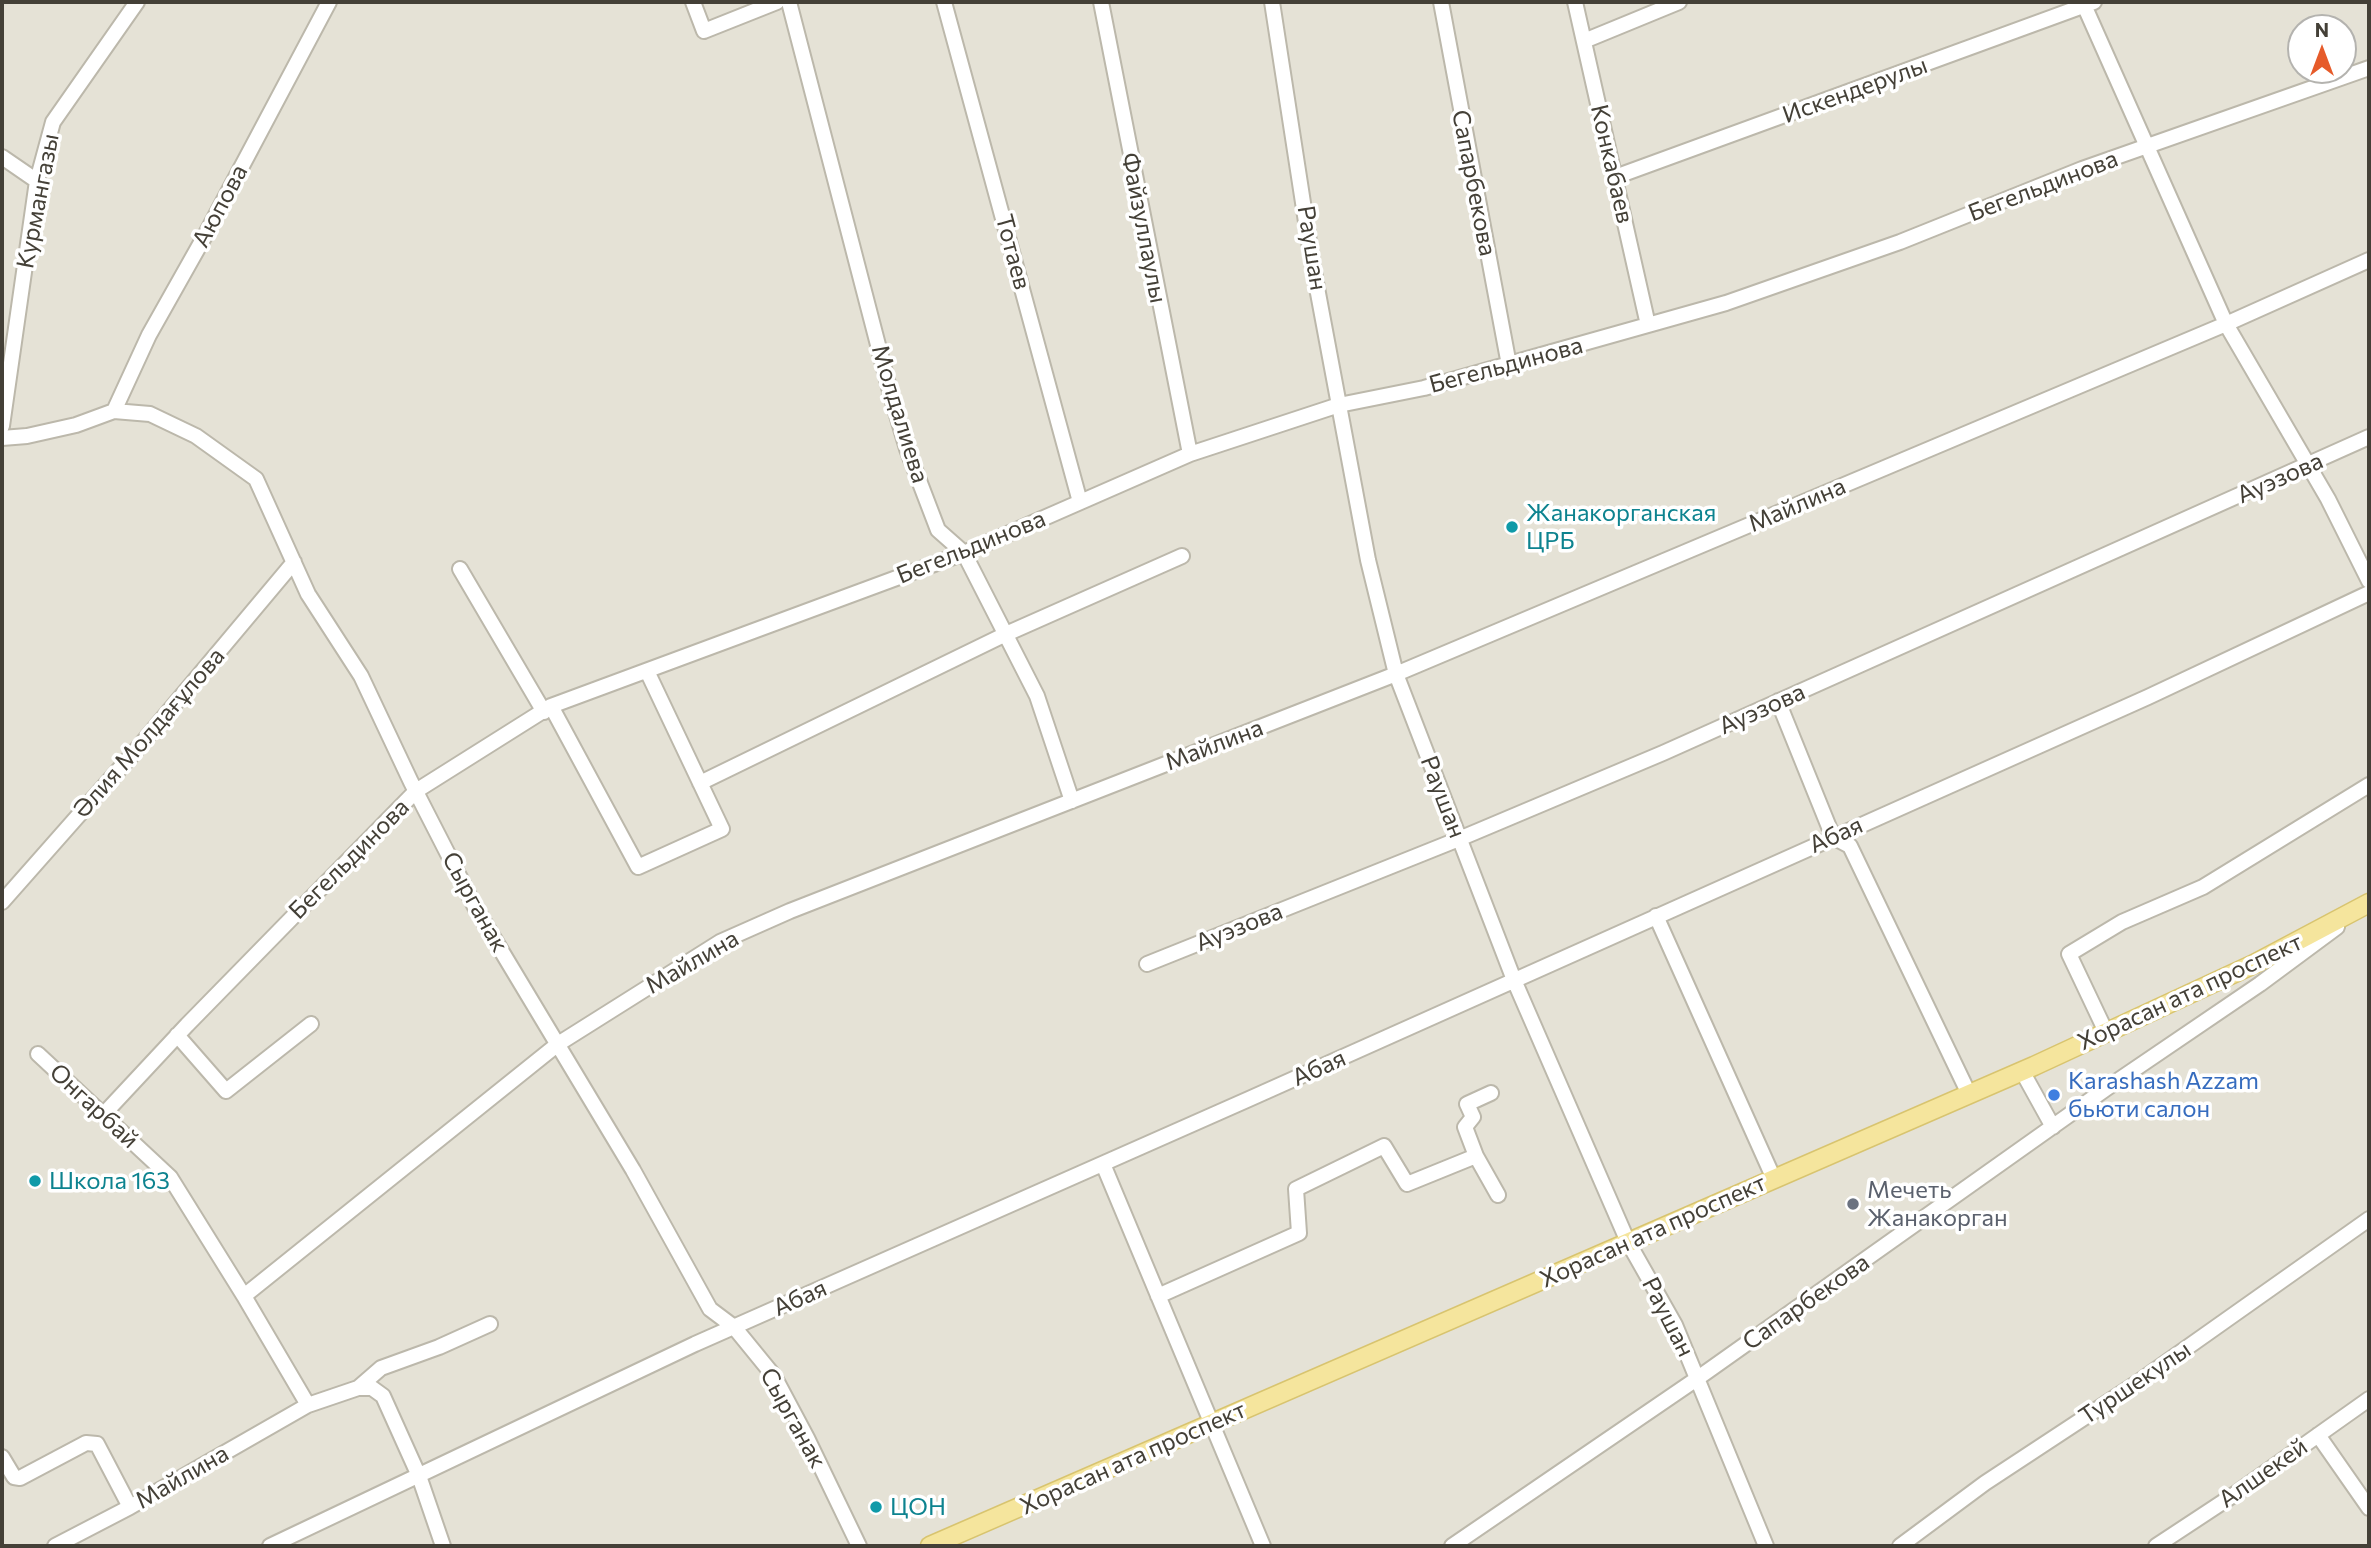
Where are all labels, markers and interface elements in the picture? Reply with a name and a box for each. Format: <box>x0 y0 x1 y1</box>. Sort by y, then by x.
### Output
north arrow <box>2287 14 2357 84</box>
text: N <box>2315 18 2329 41</box>
street label: Искендерулы <box>1779 50 1931 130</box>
street label: Конкабаев <box>1584 102 1640 226</box>
street label: Сапарбекова <box>1446 108 1502 258</box>
street label: Курмангазы <box>11 131 65 271</box>
street label: Бегельдинова <box>1964 144 2122 228</box>
street label: Файзуллаулы <box>1115 150 1173 306</box>
street label: Аюпова <box>186 160 254 252</box>
street label: Раушан <box>1291 203 1333 293</box>
street label: Тотаев <box>989 211 1037 293</box>
street label: Бегельдинова <box>1426 331 1586 399</box>
street label: Молдалиева <box>865 341 935 487</box>
street label: Ауэзова <box>2232 446 2328 510</box>
street label: Майлина <box>1744 472 1850 538</box>
place label: Жанакорганская ЦРБ <box>1526 499 1716 555</box>
street label: Бегельдинова <box>892 504 1050 590</box>
marker: Жанакорганская ЦРБ <box>1504 519 1520 535</box>
street label: Әлия Молдағұлова <box>67 642 231 824</box>
street label: Ауэзова <box>1714 677 1810 741</box>
street label: Майлина <box>1161 713 1267 777</box>
street label: Раушан <box>1414 752 1472 842</box>
street label: Бегельдинова <box>283 793 415 925</box>
street label: Абая <box>1805 811 1867 859</box>
street label: Сырганак <box>436 847 514 957</box>
street label: Ауэзова <box>1191 897 1287 957</box>
street label: Майлина <box>640 924 744 1000</box>
street label: Хорасан ата проспект <box>2073 927 2307 1057</box>
street label: Абая <box>1288 1044 1350 1092</box>
street label: Онгарбай <box>44 1058 144 1154</box>
place label: Karashash Azzam бьюти салон <box>2068 1067 2259 1123</box>
marker: Karashash Azzam бьюти салон <box>2046 1087 2062 1103</box>
place label: Школа 163 <box>49 1167 170 1195</box>
street label: Хорасан ата проспект <box>1536 1168 1770 1294</box>
marker: Школа 163 <box>27 1173 43 1189</box>
place label: Мечеть Жанакорган <box>1867 1176 2008 1232</box>
marker: Мечеть Жанакорган <box>1845 1196 1861 1212</box>
street label: Сапарбекова <box>1737 1248 1875 1356</box>
street label: Раушан <box>1636 1272 1700 1362</box>
street label: Абая <box>769 1274 831 1322</box>
street label: Туршекулы <box>2074 1335 2196 1431</box>
street label: Сырганак <box>754 1363 832 1473</box>
street label: Хорасан ата проспект <box>1016 1395 1250 1521</box>
street label: Алшекей <box>2213 1432 2313 1514</box>
street label: Майлина <box>130 1439 234 1515</box>
place label: ЦОН <box>890 1493 946 1521</box>
marker: ЦОН <box>868 1499 884 1515</box>

